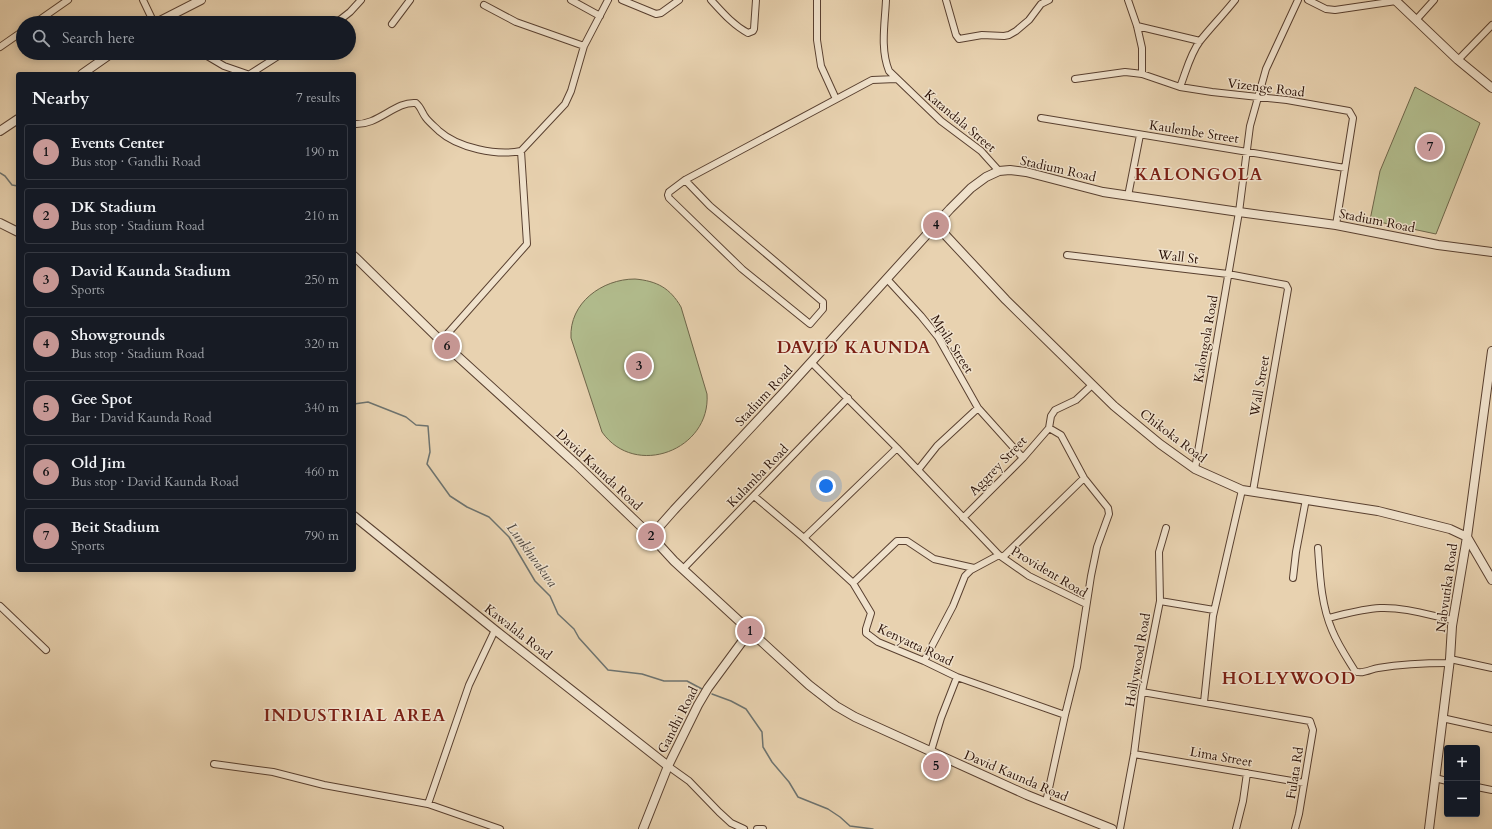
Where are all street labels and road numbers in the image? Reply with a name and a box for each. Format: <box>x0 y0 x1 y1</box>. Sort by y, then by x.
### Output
street label: Vizenge Road <box>1226 74 1306 102</box>
street label: Katandala Street <box>920 86 1000 156</box>
street label: Kaulembe Street <box>1148 116 1240 148</box>
street label: Stadium Road <box>1018 152 1098 186</box>
street label: Stadium Road <box>1337 205 1417 237</box>
street label: Wall St <box>1156 245 1199 268</box>
street label: Kalongola Road <box>1189 294 1223 384</box>
street label: Mpila Street <box>926 311 978 377</box>
street label: Wall Street <box>1246 354 1274 419</box>
street label: Stadium Road <box>731 362 797 430</box>
street label: Chikoka Road <box>1136 405 1210 467</box>
street label: David Kaunda Road <box>552 425 646 515</box>
street label: Aggrey Street <box>965 432 1031 500</box>
street label: Kulamba Road <box>723 440 793 512</box>
street label: Provident Road <box>1007 542 1091 602</box>
street label: Nabvutika Road <box>1432 542 1462 634</box>
street label: Kawalala Road <box>480 600 556 664</box>
street label: Hollywood Road <box>1121 612 1155 708</box>
street label: Kenyatta Road <box>874 620 956 670</box>
street label: Gandhi Road <box>653 683 703 757</box>
street label: Lima Street <box>1188 743 1254 771</box>
street label: David Kaunda Road <box>961 746 1071 806</box>
street label: Fulata Rd <box>1282 746 1308 800</box>

